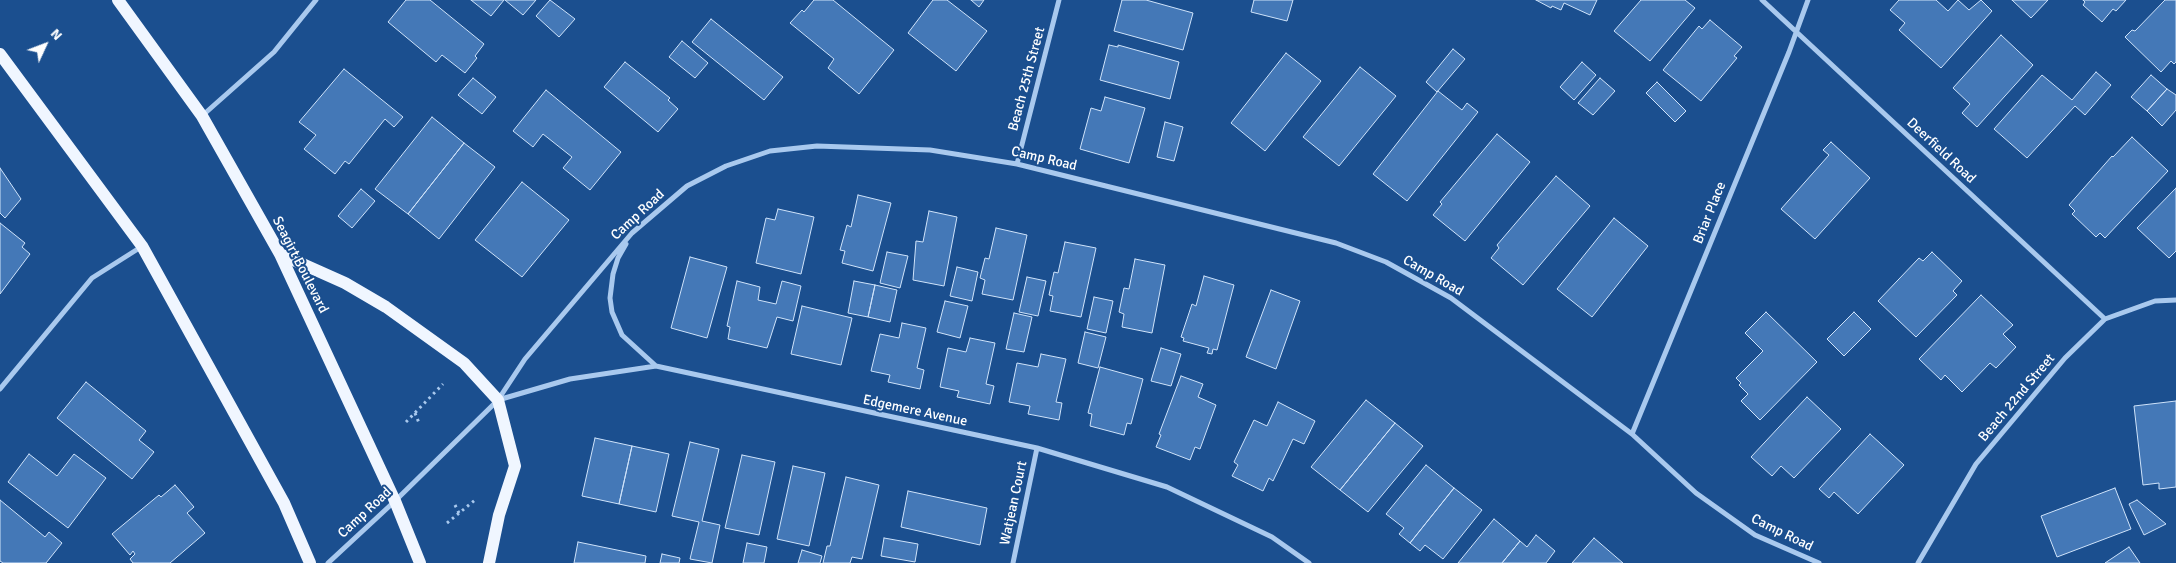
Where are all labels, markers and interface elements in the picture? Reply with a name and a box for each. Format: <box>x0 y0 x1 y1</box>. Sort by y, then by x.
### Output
north arrow <box>20 20 70 70</box>
text: N <box>47 25 66 44</box>
street label: Beach 25th Street <box>1005 25 1049 133</box>
street label: Deerfield Road <box>1903 115 1979 187</box>
street label: Camp Road <box>1009 143 1079 175</box>
street label: Briar Place <box>1690 180 1730 246</box>
street label: Camp Road <box>608 186 668 244</box>
street label: Seagirt Boulevard <box>268 214 332 316</box>
street label: Camp Road <box>1400 252 1466 300</box>
street label: Beach 22nd Street <box>1975 351 2059 445</box>
street label: Edgemere Avenue <box>861 392 969 430</box>
street label: Watjean Court <box>997 459 1031 547</box>
street label: Camp Road <box>335 484 395 542</box>
street label: Camp Road <box>1748 511 1816 555</box>

